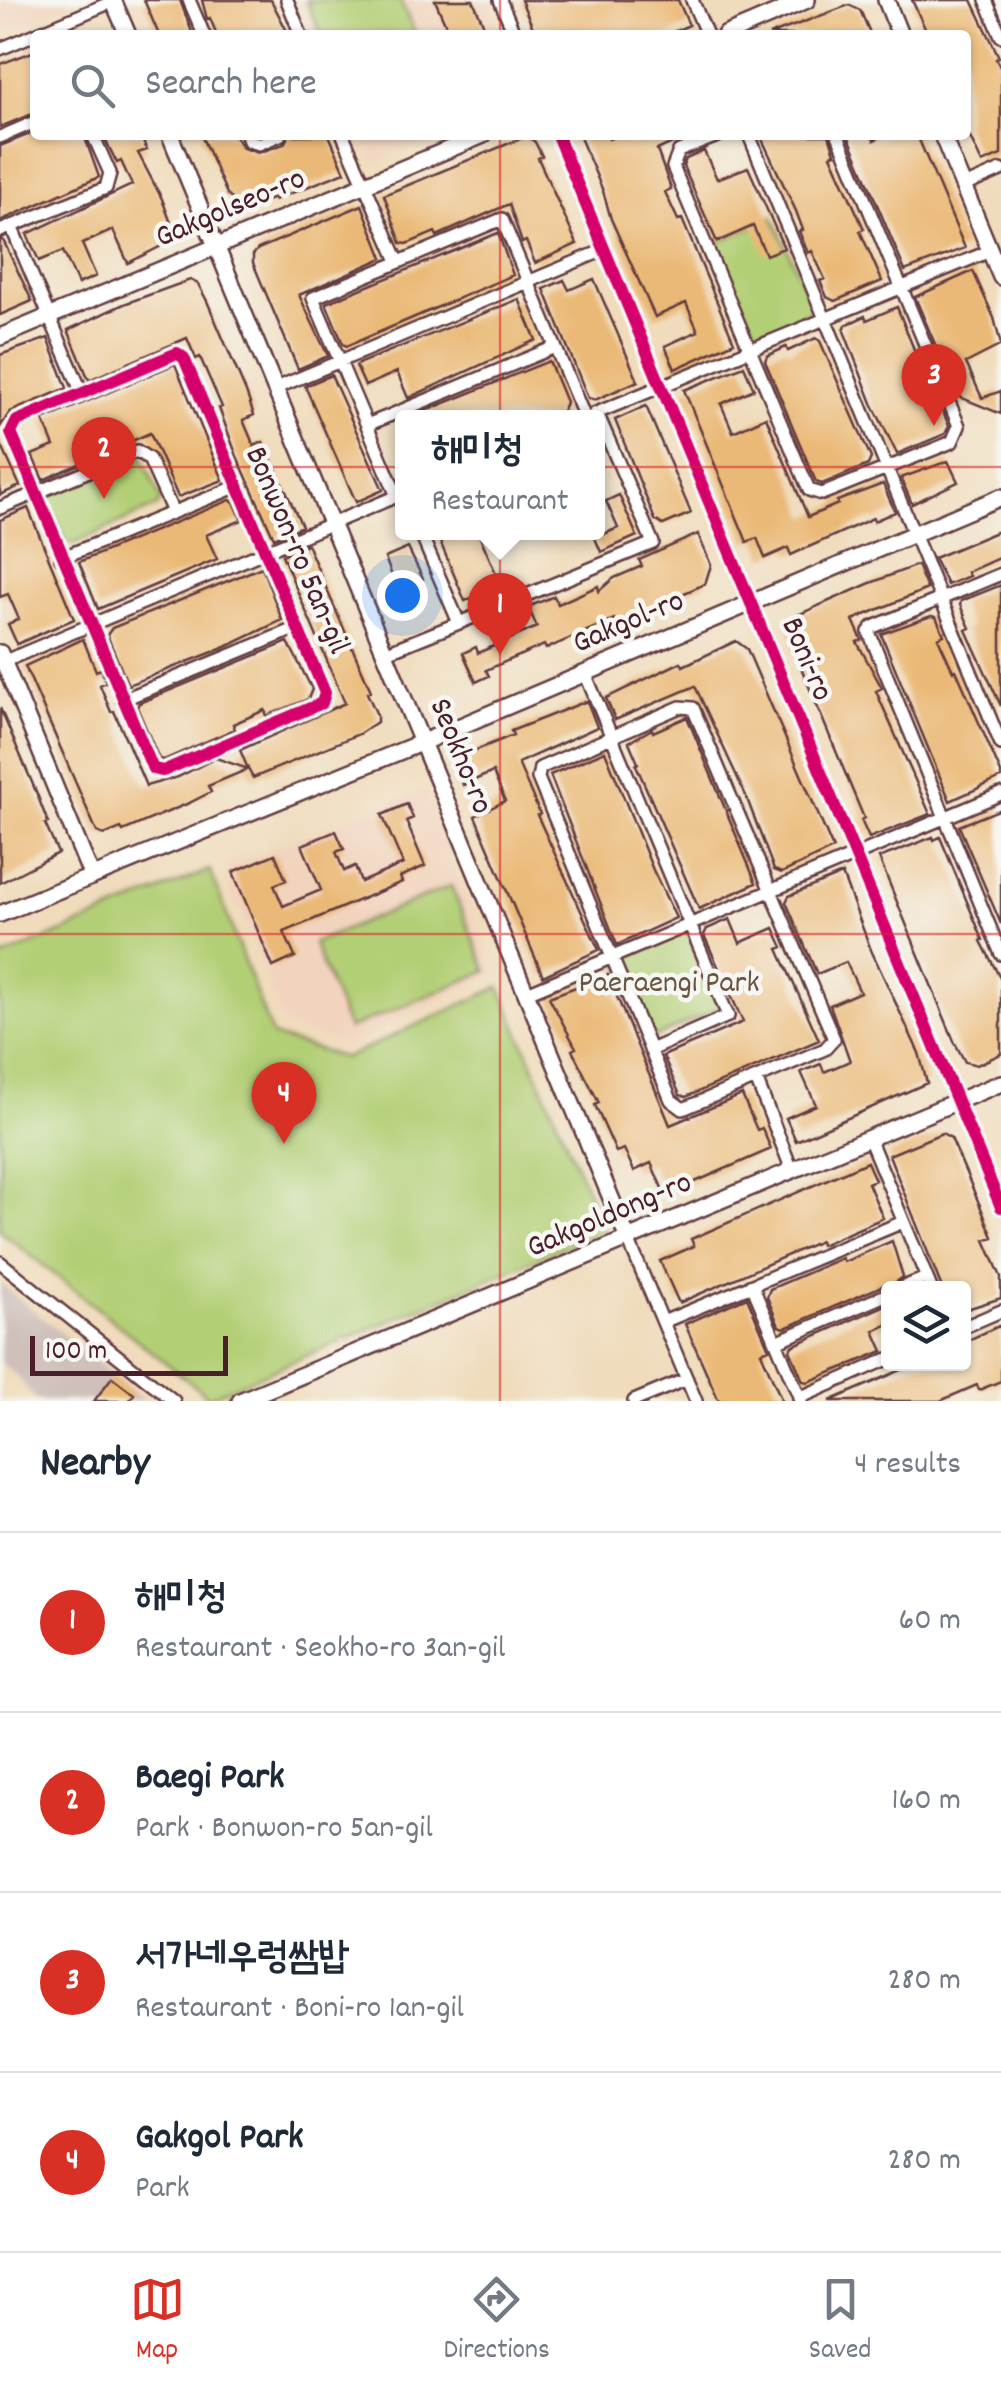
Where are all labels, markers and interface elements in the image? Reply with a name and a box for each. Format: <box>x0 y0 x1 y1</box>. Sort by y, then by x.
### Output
search box <box>30 30 971 140</box>
icon: search <box>65 58 120 113</box>
text: Search here <box>145 58 317 113</box>
street label: Gakgolseo-ro <box>149 158 313 262</box>
pin: 3 <box>902 344 966 426</box>
popup <box>395 410 605 540</box>
pin: 2 <box>72 416 136 499</box>
text: 해미청 <box>431 425 523 480</box>
street label: Bonwon-ro 5an-gil <box>231 440 360 662</box>
text: Restaurant <box>431 480 569 526</box>
your location <box>377 570 428 621</box>
pin: 1 <box>468 572 532 655</box>
street label: Gakgol-ro <box>566 580 692 668</box>
street label: Boni-ro <box>767 611 843 709</box>
street label: Seokho-ro <box>415 692 503 822</box>
park label: Paeraengi Park <box>578 962 760 1008</box>
pin: 4 <box>252 1062 316 1144</box>
street label: Gakgoldong-ro <box>520 1162 700 1272</box>
map controls <box>881 1281 971 1371</box>
button: layers <box>881 1281 971 1371</box>
scale bar <box>30 1331 228 1376</box>
text: 100 m <box>45 1333 107 1373</box>
text: Nearby <box>40 1436 150 1496</box>
text: 4 results <box>854 1443 961 1489</box>
text: 해미청 <box>135 1572 227 1627</box>
text: 1 <box>69 1599 76 1645</box>
text: 60 m <box>899 1599 961 1645</box>
text: Restaurant · Seokho-ro 3an-gil <box>135 1627 505 1673</box>
text: Baegi Park <box>135 1752 285 1807</box>
text: 2 <box>66 1779 79 1825</box>
text: 160 m <box>892 1779 961 1825</box>
text: Park · Bonwon-ro 5an-gil <box>135 1807 433 1853</box>
text: 서가네우렁쌈밥 <box>135 1932 349 1987</box>
text: 3 <box>65 1959 80 2005</box>
text: 280 m <box>887 1959 961 2005</box>
text: Restaurant · Boni-ro 1an-gil <box>135 1987 464 2033</box>
text: Gakgol Park <box>135 2112 304 2167</box>
text: 4 <box>66 2139 79 2185</box>
text: 280 m <box>887 2139 961 2185</box>
text: Park <box>135 2167 190 2213</box>
tab: Map <box>130 2272 185 2372</box>
tab: Directions <box>444 2272 550 2372</box>
tab: Saved <box>809 2272 871 2372</box>

